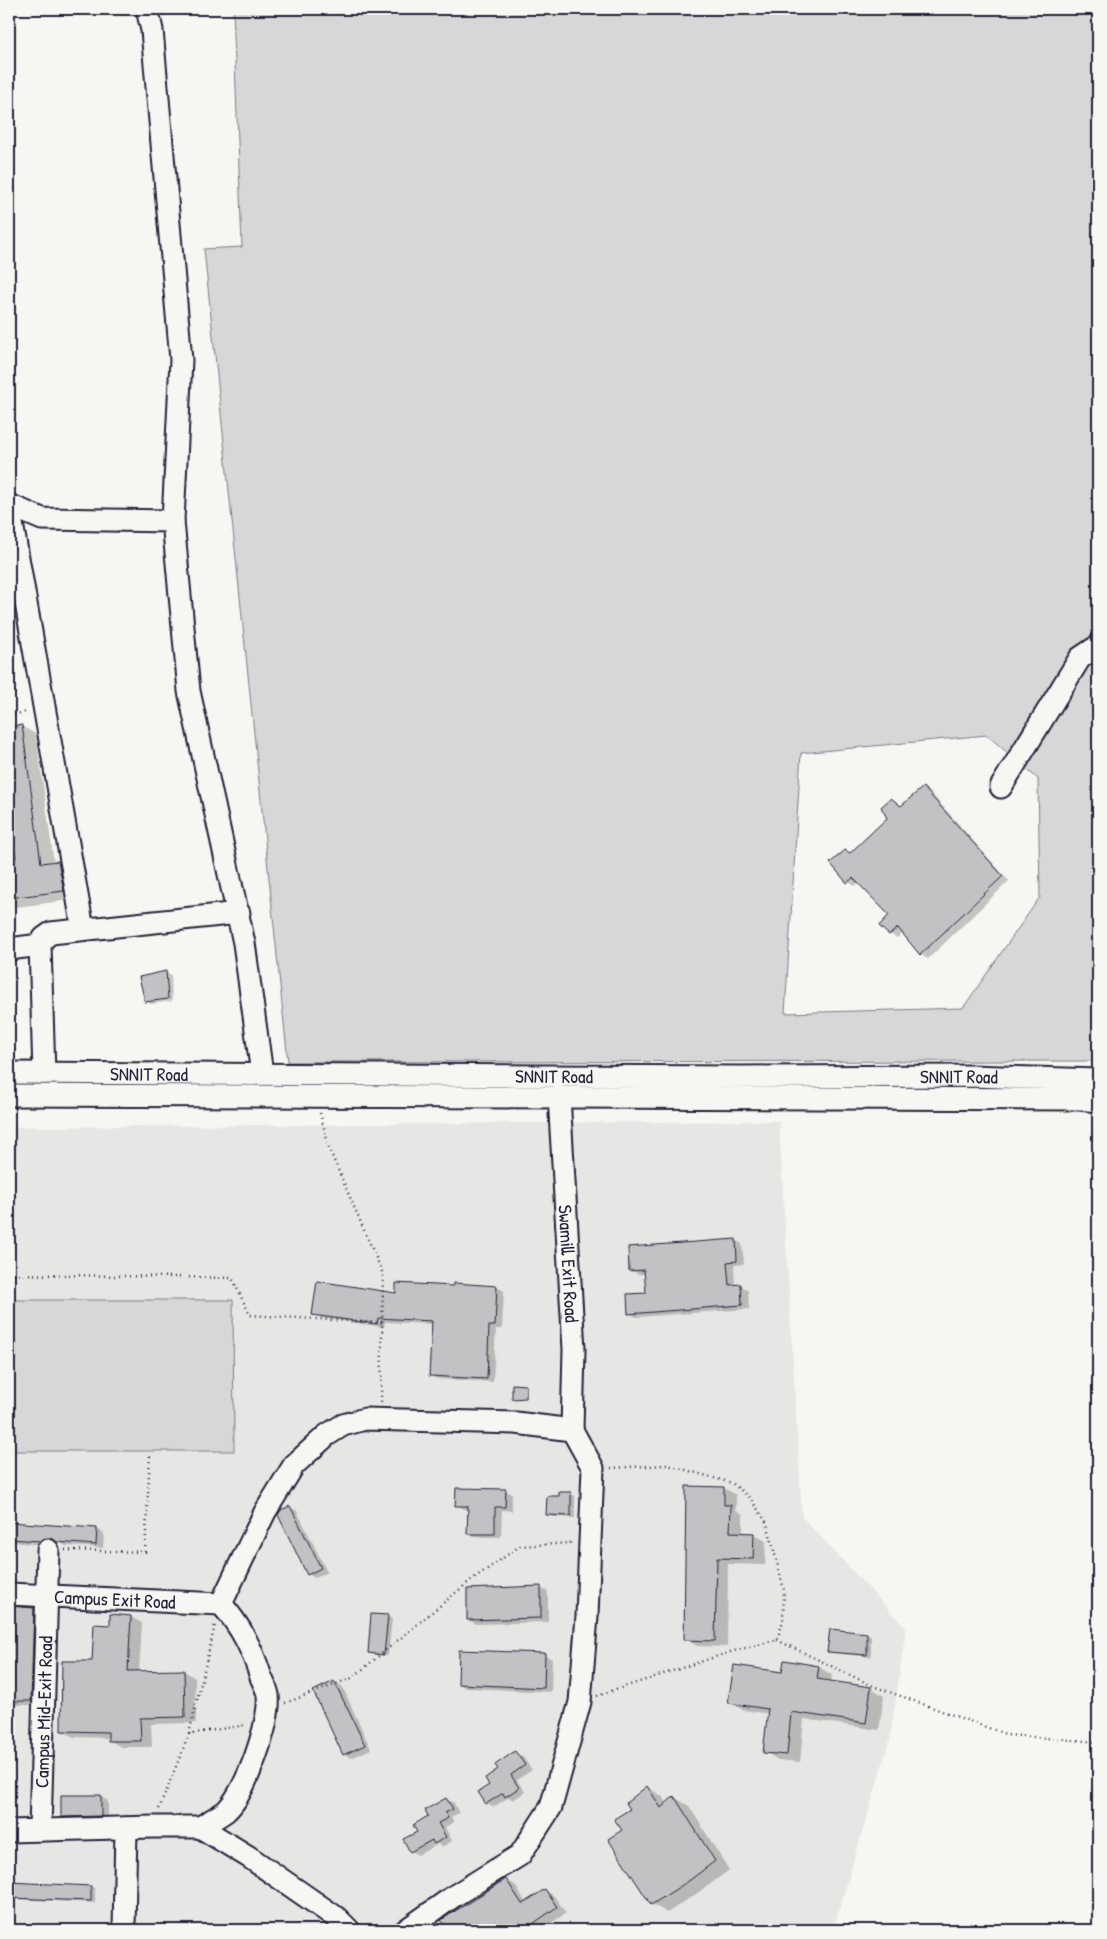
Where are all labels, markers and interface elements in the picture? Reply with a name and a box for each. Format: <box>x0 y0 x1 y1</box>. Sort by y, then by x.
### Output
street label: SNNIT Road <box>110 1061 189 1087</box>
street label: SNNIT Road <box>515 1063 594 1089</box>
street label: SNNIT Road <box>920 1063 999 1090</box>
street label: Swamill Exit Road <box>552 1204 585 1324</box>
street label: Campus Exit Road <box>54 1583 177 1615</box>
street label: Campus Mid-Exit Road <box>28 1635 59 1789</box>

